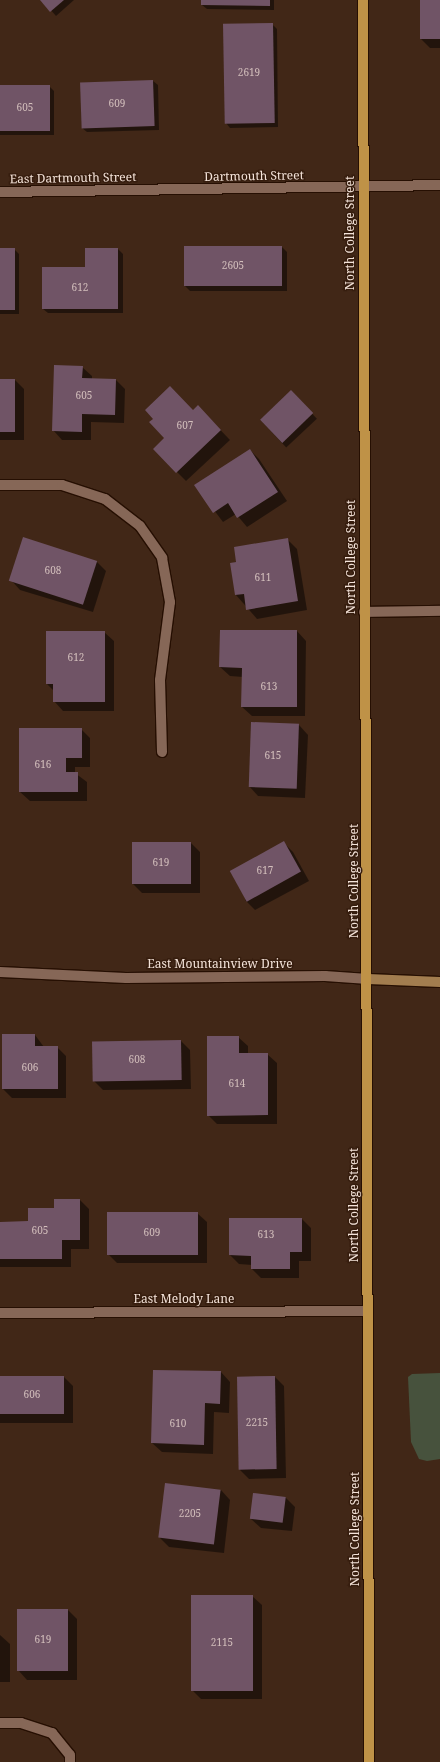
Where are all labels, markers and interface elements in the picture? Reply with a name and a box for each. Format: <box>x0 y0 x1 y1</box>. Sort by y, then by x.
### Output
house number: 2619 <box>238 67 260 79</box>
house number: 609 <box>109 98 125 110</box>
house number: 605 <box>17 102 33 114</box>
street label: Dartmouth Street <box>204 168 304 184</box>
street label: East Dartmouth Street <box>10 170 136 186</box>
street label: North College Street <box>343 176 357 290</box>
house number: 2605 <box>222 260 244 272</box>
house number: 612 <box>72 282 88 294</box>
house number: 605 <box>76 390 92 402</box>
house number: 607 <box>177 420 193 432</box>
street label: North College Street <box>344 500 358 614</box>
house number: 608 <box>45 565 61 577</box>
house number: 611 <box>255 572 271 584</box>
house number: 612 <box>68 652 84 664</box>
house number: 613 <box>261 681 277 693</box>
house number: 615 <box>265 750 281 762</box>
house number: 616 <box>35 759 51 771</box>
street label: North College Street <box>347 824 361 938</box>
house number: 619 <box>153 857 169 869</box>
house number: 617 <box>257 865 273 877</box>
street label: East Mountainview Drive <box>147 957 293 971</box>
house number: 608 <box>129 1054 145 1066</box>
house number: 606 <box>22 1062 38 1074</box>
house number: 614 <box>229 1078 245 1090</box>
street label: North College Street <box>347 1148 361 1262</box>
house number: 605 <box>32 1225 48 1237</box>
house number: 609 <box>144 1227 160 1239</box>
house number: 613 <box>258 1229 274 1241</box>
street label: East Melody Lane <box>134 1292 234 1306</box>
house number: 606 <box>24 1389 40 1401</box>
house number: 2215 <box>246 1417 268 1429</box>
house number: 610 <box>170 1418 186 1430</box>
street label: North College Street <box>348 1472 362 1586</box>
house number: 2205 <box>179 1508 201 1520</box>
house number: 619 <box>35 1634 51 1646</box>
house number: 2115 <box>211 1637 233 1649</box>

